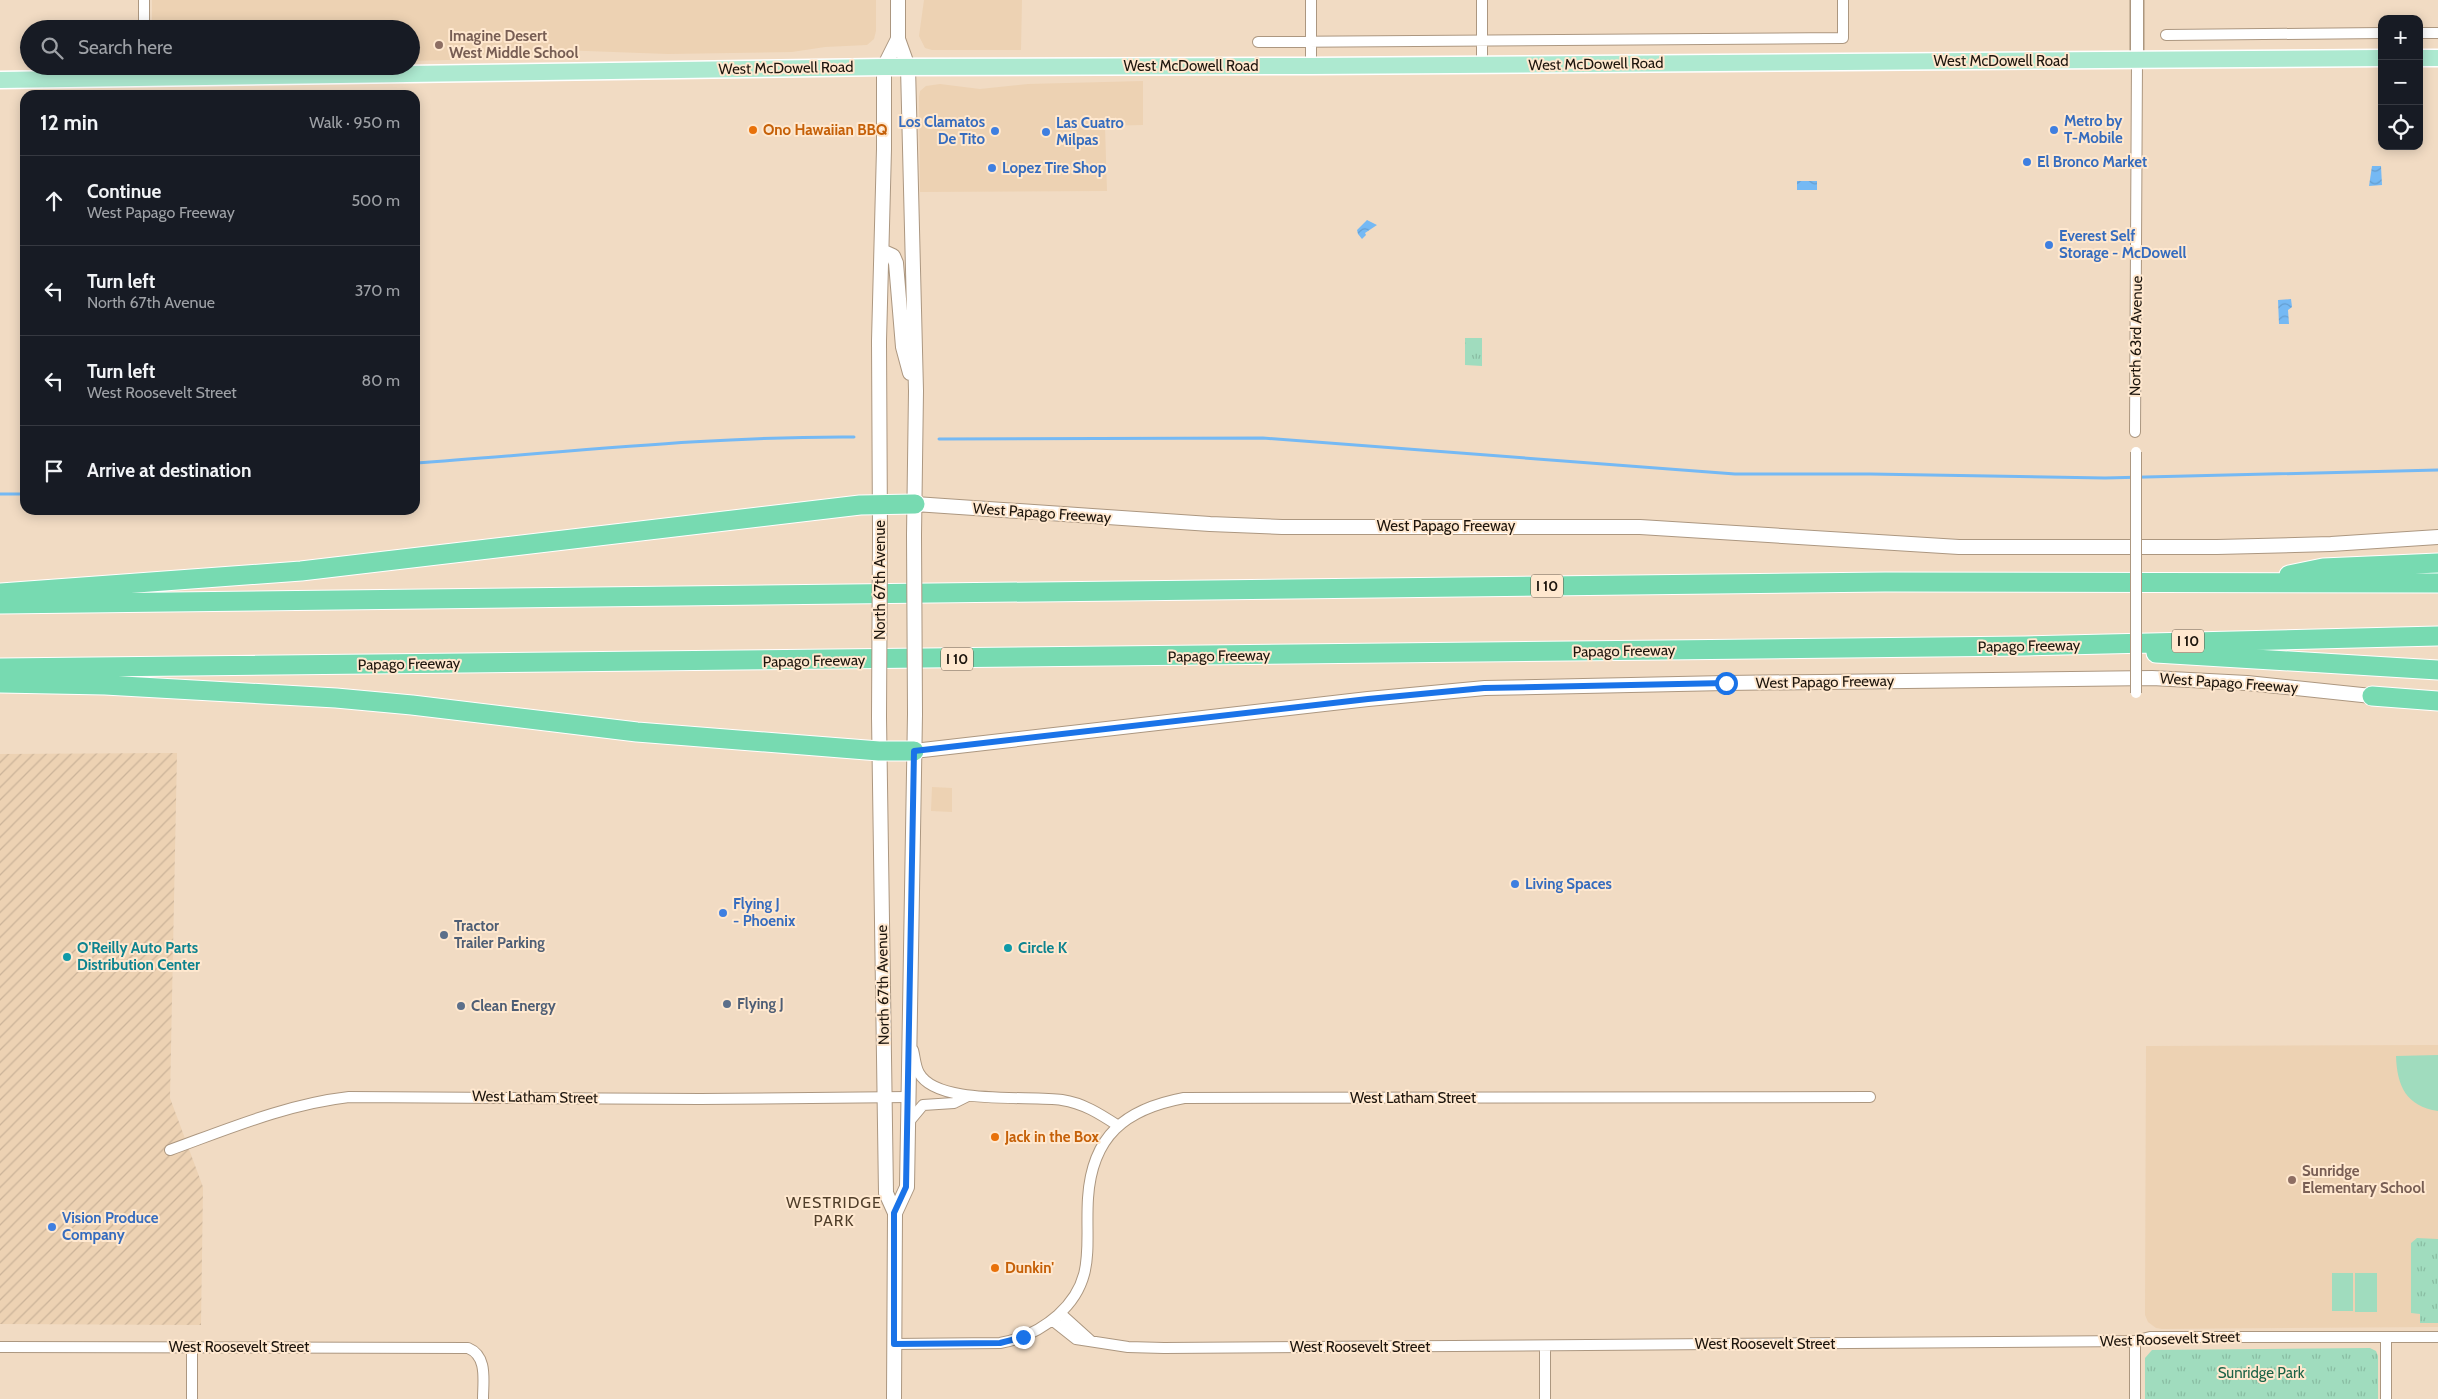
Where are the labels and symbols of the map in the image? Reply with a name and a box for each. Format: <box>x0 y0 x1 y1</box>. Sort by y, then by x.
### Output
place label: Imagine Desert West Middle School <box>449 27 578 62</box>
marker: Imagine Desert West Middle School <box>433 39 445 51</box>
street label: West McDowell Road <box>1933 52 2069 70</box>
street label: West McDowell Road <box>1528 54 1664 74</box>
street label: West McDowell Road <box>1123 57 1259 75</box>
street label: West McDowell Road <box>718 58 854 78</box>
place label: Metro by T-Mobile <box>2064 112 2123 147</box>
place label: Los Clamatos De Tito <box>898 113 985 148</box>
place label: Las Cuatro Milpas <box>1056 114 1124 149</box>
place label: Ono Hawaiian BBQ <box>763 121 887 139</box>
marker: Ono Hawaiian BBQ <box>747 124 759 136</box>
marker: Metro by T-Mobile <box>2048 124 2060 136</box>
marker: Los Clamatos De Tito <box>989 125 1001 137</box>
marker: Las Cuatro Milpas <box>1040 126 1052 138</box>
place label: El Bronco Market <box>2037 153 2147 171</box>
marker: El Bronco Market <box>2021 156 2033 168</box>
place label: Lopez Tire Shop <box>1002 159 1107 177</box>
marker: Lopez Tire Shop <box>986 162 998 174</box>
place label: Everest Self Storage - McDowell <box>2059 227 2186 262</box>
marker: Everest Self Storage - McDowell <box>2043 239 2055 251</box>
street label: North 63rd Avenue <box>2126 275 2146 396</box>
street label: West Papago Freeway <box>972 499 1112 527</box>
street label: West Papago Freeway <box>1377 517 1516 535</box>
street label: North 67th Avenue <box>871 520 889 640</box>
road number: I 10 <box>1531 574 1563 598</box>
road number: I 10 <box>2172 630 2204 652</box>
street label: Papago Freeway <box>1978 636 2081 656</box>
street label: Papago Freeway <box>1573 641 1676 661</box>
street label: Papago Freeway <box>1168 646 1271 666</box>
road number: I 10 <box>941 648 973 671</box>
street label: Papago Freeway <box>763 651 866 671</box>
street label: Papago Freeway <box>358 654 461 674</box>
street label: West Papago Freeway <box>2159 669 2299 697</box>
route start <box>1715 672 1738 695</box>
street label: West Papago Freeway <box>1756 672 1895 692</box>
place label: Living Spaces <box>1525 875 1612 893</box>
marker: Living Spaces <box>1509 878 1521 890</box>
place label: Flying J - Phoenix <box>733 895 796 930</box>
marker: Flying J - Phoenix <box>717 907 729 919</box>
place label: Tractor Trailer Parking <box>454 917 545 952</box>
street label: North 67th Avenue <box>873 925 893 1045</box>
marker: Tractor Trailer Parking <box>438 929 450 941</box>
place label: O'Reilly Auto Parts Distribution Center <box>77 939 200 974</box>
place label: Circle K <box>1018 939 1068 957</box>
marker: Circle K <box>1002 942 1014 954</box>
marker: O'Reilly Auto Parts Distribution Center <box>61 951 73 963</box>
place label: Flying J <box>737 995 784 1013</box>
place label: Clean Energy <box>471 997 557 1015</box>
marker: Flying J <box>721 998 733 1010</box>
marker: Clean Energy <box>455 1000 467 1012</box>
street label: West Latham Street <box>472 1087 598 1107</box>
street label: West Latham Street <box>1350 1089 1476 1107</box>
place label: Jack in the Box <box>1004 1128 1100 1146</box>
marker: Jack in the Box <box>989 1131 1001 1143</box>
place label: Sunridge Elementary School <box>2302 1162 2425 1197</box>
marker: Sunridge Elementary School <box>2286 1174 2298 1186</box>
district label: WESTRIDGE PARK <box>786 1193 882 1230</box>
place label: Vision Produce Company <box>62 1209 159 1244</box>
marker: Vision Produce Company <box>46 1221 58 1233</box>
place label: Dunkin' <box>1005 1259 1054 1277</box>
marker: Dunkin' <box>989 1262 1001 1274</box>
route end <box>1012 1326 1035 1349</box>
street label: West Roosevelt Street <box>2100 1328 2240 1350</box>
street label: West Roosevelt Street <box>1695 1335 1835 1353</box>
street label: West Roosevelt Street <box>169 1338 309 1356</box>
street label: West Roosevelt Street <box>1290 1338 1430 1356</box>
park label: Sunridge Park <box>2218 1364 2305 1382</box>

